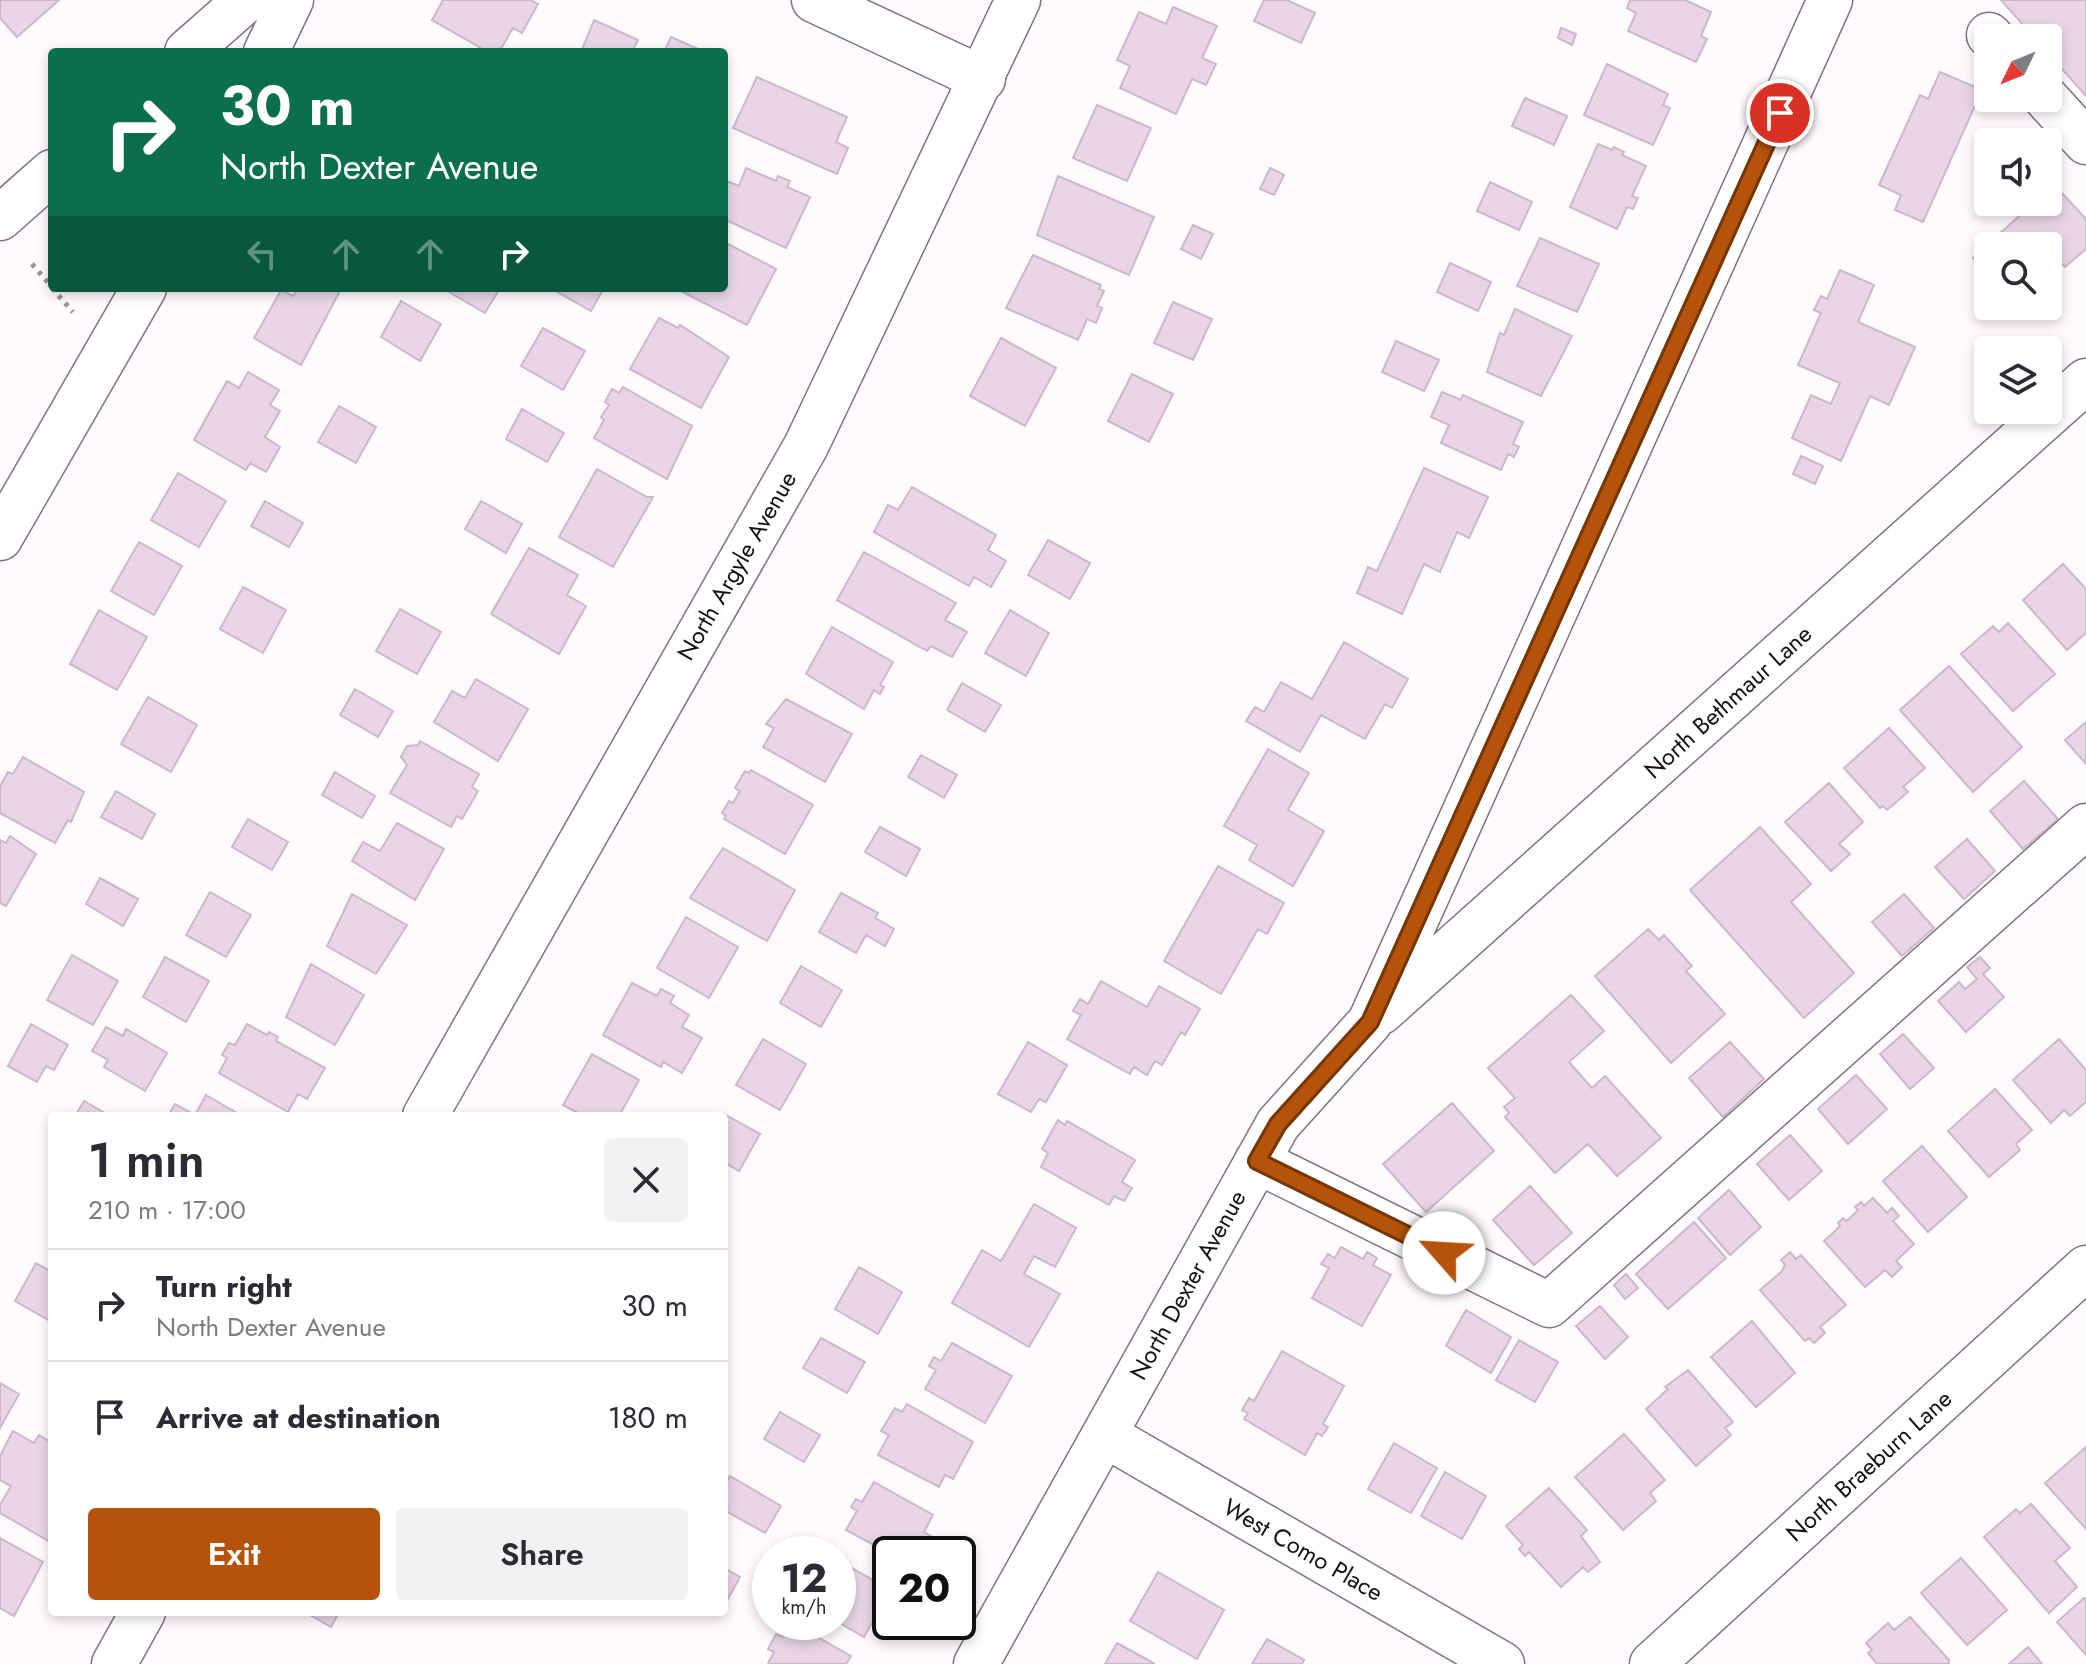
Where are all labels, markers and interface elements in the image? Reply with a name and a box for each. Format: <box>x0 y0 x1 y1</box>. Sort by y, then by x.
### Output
north arrow <box>1974 24 2062 112</box>
map controls <box>1974 24 2062 424</box>
text: 30 m <box>220 65 355 146</box>
pin <box>1746 79 1814 147</box>
icon: right <box>88 80 192 184</box>
icon: arrive <box>1758 91 1802 135</box>
button: sound <box>1974 128 2062 216</box>
text: North Dexter Avenue <box>220 140 538 192</box>
icon: left <box>240 232 284 276</box>
icon: ahead <box>324 232 368 276</box>
icon: ahead <box>408 232 452 276</box>
icon: right <box>492 232 536 276</box>
button: search <box>1974 232 2062 320</box>
button: layers <box>1974 336 2062 424</box>
street label: North Argyle Avenue <box>668 465 805 667</box>
street label: North Bethmaur Lane <box>1636 617 1819 787</box>
text: 1 min <box>88 1126 205 1195</box>
button: close <box>604 1138 688 1222</box>
street label: North Dexter Avenue <box>1121 1183 1254 1386</box>
text: 210 m · 17:00 <box>88 1191 246 1229</box>
position arrow <box>1402 1211 1486 1295</box>
text: Turn right <box>156 1265 292 1308</box>
icon: right <box>88 1283 132 1327</box>
text: 30 m <box>621 1284 688 1327</box>
text: North Dexter Avenue <box>156 1308 386 1346</box>
street label: North Braeburn Lane <box>1778 1381 1959 1550</box>
icon: arrive <box>88 1395 132 1439</box>
text: Arrive at destination <box>156 1396 441 1439</box>
text: 180 m <box>608 1396 688 1439</box>
street label: West Como Place <box>1217 1490 1390 1610</box>
button: Exit <box>88 1508 380 1600</box>
button: Share <box>396 1508 688 1600</box>
speed limit sign: 20 <box>872 1536 976 1640</box>
text: 12 <box>781 1549 827 1607</box>
text: km/h <box>781 1593 827 1622</box>

